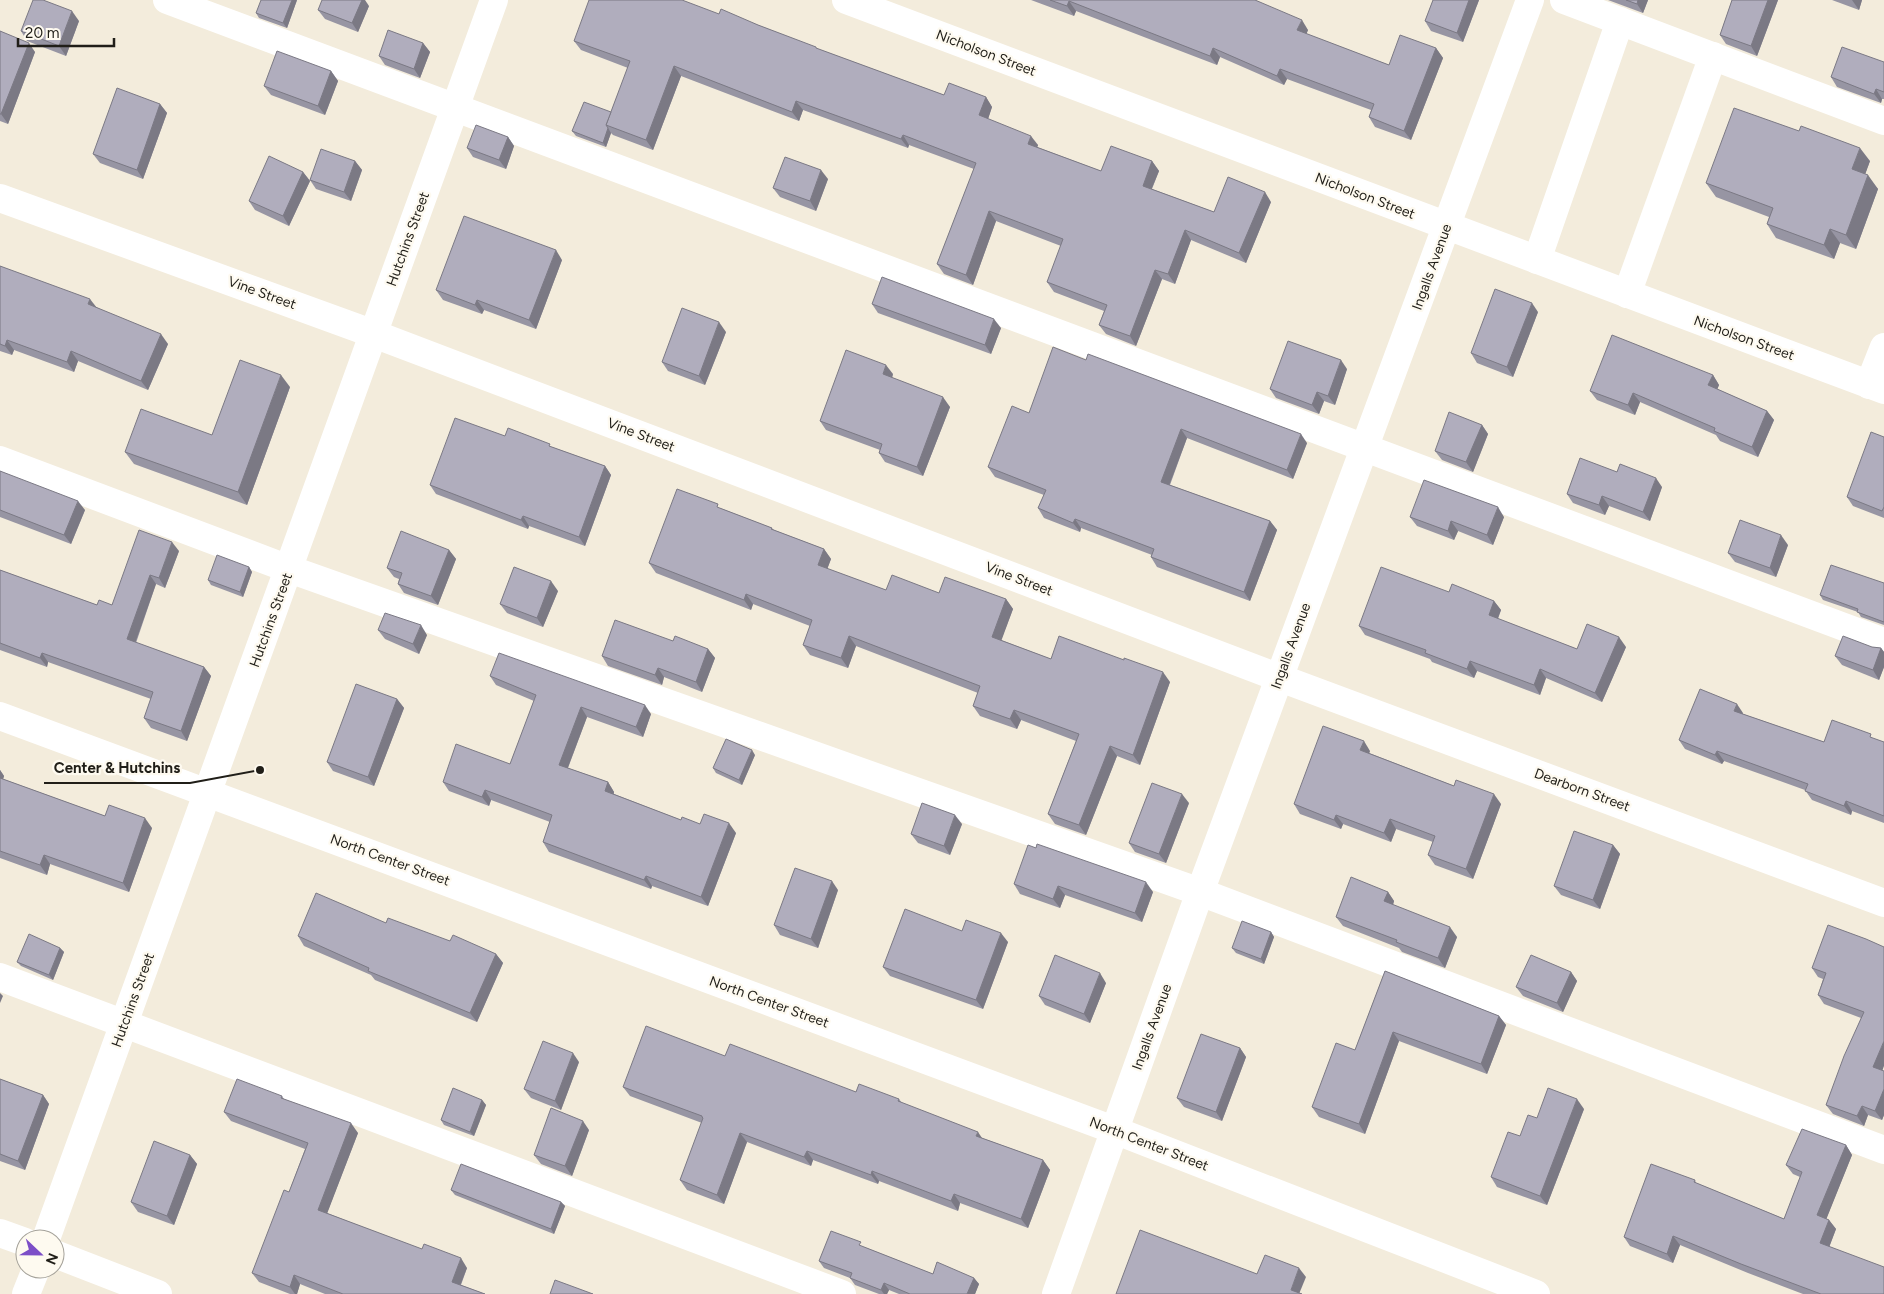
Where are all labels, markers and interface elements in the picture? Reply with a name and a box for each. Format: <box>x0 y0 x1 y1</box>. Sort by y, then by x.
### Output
scale bar <box>18 15 114 47</box>
text: 20 m <box>25 24 59 42</box>
street label: Nicholson Street <box>934 26 1038 80</box>
street label: Nicholson Street <box>1313 169 1417 223</box>
street label: Hutchins Street <box>383 189 433 289</box>
street label: Ingalls Avenue <box>1409 221 1456 312</box>
street label: Vine Street <box>226 273 298 313</box>
street label: Nicholson Street <box>1691 312 1797 364</box>
street label: Vine Street <box>605 414 677 456</box>
street label: Vine Street <box>983 558 1055 600</box>
street label: Hutchins Street <box>246 570 296 670</box>
street label: Ingalls Avenue <box>1268 600 1315 691</box>
callout: Center & Hutchins <box>44 753 190 783</box>
text: Center & Hutchins <box>54 759 180 777</box>
street label: Dearborn Street <box>1532 765 1632 815</box>
street label: North Center Street <box>328 830 452 890</box>
street label: Hutchins Street <box>108 950 158 1050</box>
street label: North Center Street <box>707 972 831 1032</box>
street label: Ingalls Avenue <box>1129 981 1176 1072</box>
street label: North Center Street <box>1087 1113 1211 1175</box>
north arrow <box>15 1229 65 1279</box>
text: N <box>42 1250 61 1267</box>

